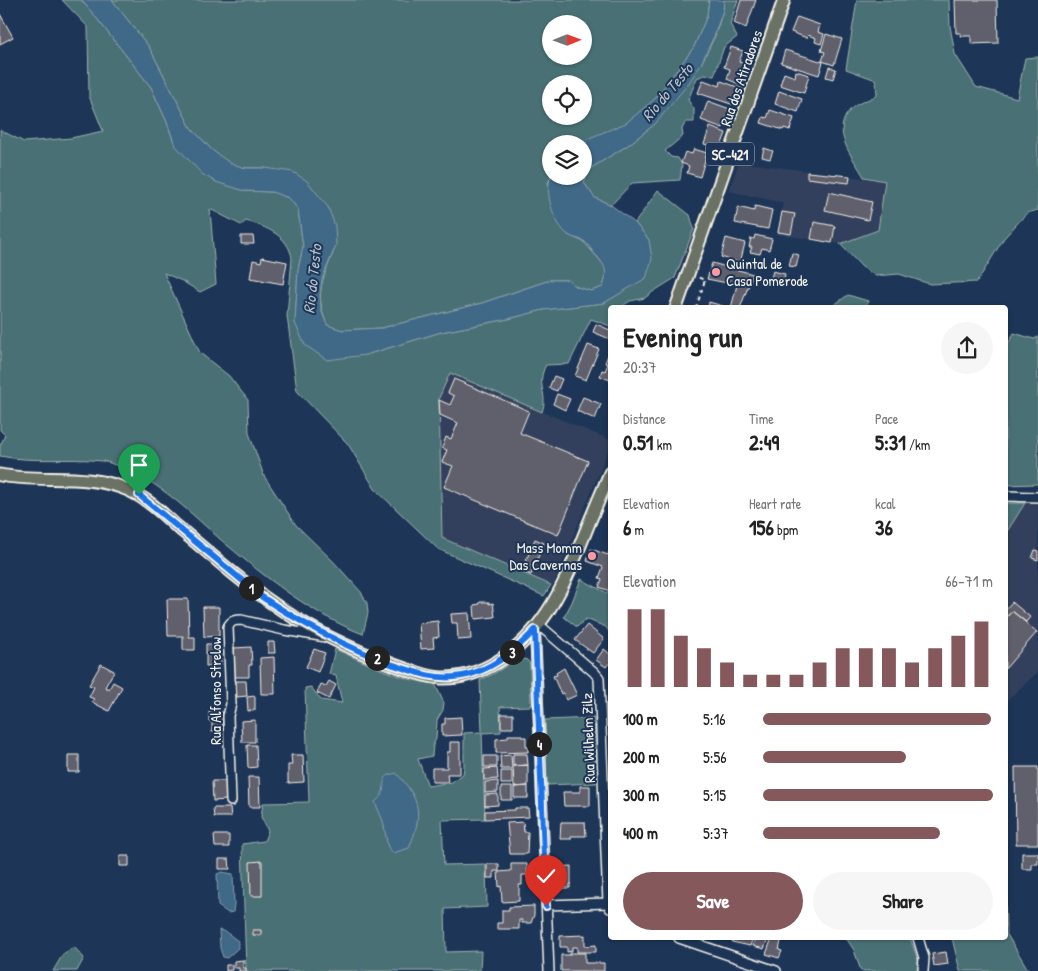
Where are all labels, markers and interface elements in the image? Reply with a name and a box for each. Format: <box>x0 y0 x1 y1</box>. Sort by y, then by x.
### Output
north arrow <box>542 15 592 65</box>
map controls <box>542 15 592 185</box>
street label: Rua dos Atiradores <box>715 27 767 129</box>
water label: Rio do Testo <box>636 57 699 126</box>
button: locate <box>542 75 592 125</box>
button: layers <box>542 135 592 185</box>
road number: SC-421 <box>706 142 754 166</box>
water label: Rio do Testo <box>297 242 327 315</box>
place label: Quintal de Casa Pomerode <box>726 253 808 291</box>
marker: Quintal de Casa Pomerode <box>710 266 722 278</box>
text: Evening run <box>623 318 743 356</box>
button: share <box>941 322 993 374</box>
text: 20:37 <box>623 356 656 378</box>
text: Distance <box>623 409 666 428</box>
text: Time <box>749 409 774 428</box>
text: Pace <box>875 409 898 428</box>
text: 0.51 <box>623 428 653 457</box>
text: 2:49 <box>749 428 779 457</box>
text: 5:31 <box>875 428 906 457</box>
text: km <box>653 435 672 454</box>
text: /km <box>906 435 930 454</box>
pin <box>118 444 160 495</box>
icon: arrive <box>125 451 153 479</box>
text: Elevation <box>623 494 670 513</box>
text: Heart rate <box>749 494 801 513</box>
text: kcal <box>875 494 895 513</box>
text: 6 <box>623 513 631 542</box>
text: 156 <box>749 513 774 542</box>
text: 36 <box>875 513 893 542</box>
text: m <box>631 520 644 539</box>
text: bpm <box>774 520 798 539</box>
place label: Mass Momm Das Cavernas <box>509 537 582 575</box>
marker: Mass Momm Das Cavernas <box>586 550 598 562</box>
text: Elevation <box>623 570 676 592</box>
text: 66–71 m <box>945 570 993 592</box>
pin: 1 <box>238 576 264 600</box>
text: 1 <box>249 579 254 598</box>
street label: Rua Alfonso Strelow <box>205 637 226 745</box>
pin: 3 <box>500 640 524 664</box>
text: 3 <box>509 643 516 662</box>
pin: 2 <box>364 646 390 670</box>
text: 2 <box>374 649 381 668</box>
street label: Rua Wilhelm Zilz <box>576 692 600 783</box>
text: 100 m <box>623 708 658 730</box>
text: 5:16 <box>703 708 726 730</box>
pin: 4 <box>526 732 552 756</box>
text: 4 <box>537 735 542 754</box>
text: 200 m <box>623 746 659 768</box>
text: 5:56 <box>703 746 727 768</box>
text: 300 m <box>623 784 659 806</box>
text: 5:15 <box>703 784 726 806</box>
text: 400 m <box>623 822 658 844</box>
text: 5:37 <box>703 822 729 844</box>
pin <box>525 855 567 906</box>
icon: check <box>532 862 560 890</box>
button: Save <box>623 872 803 930</box>
button: Share <box>813 872 993 930</box>

